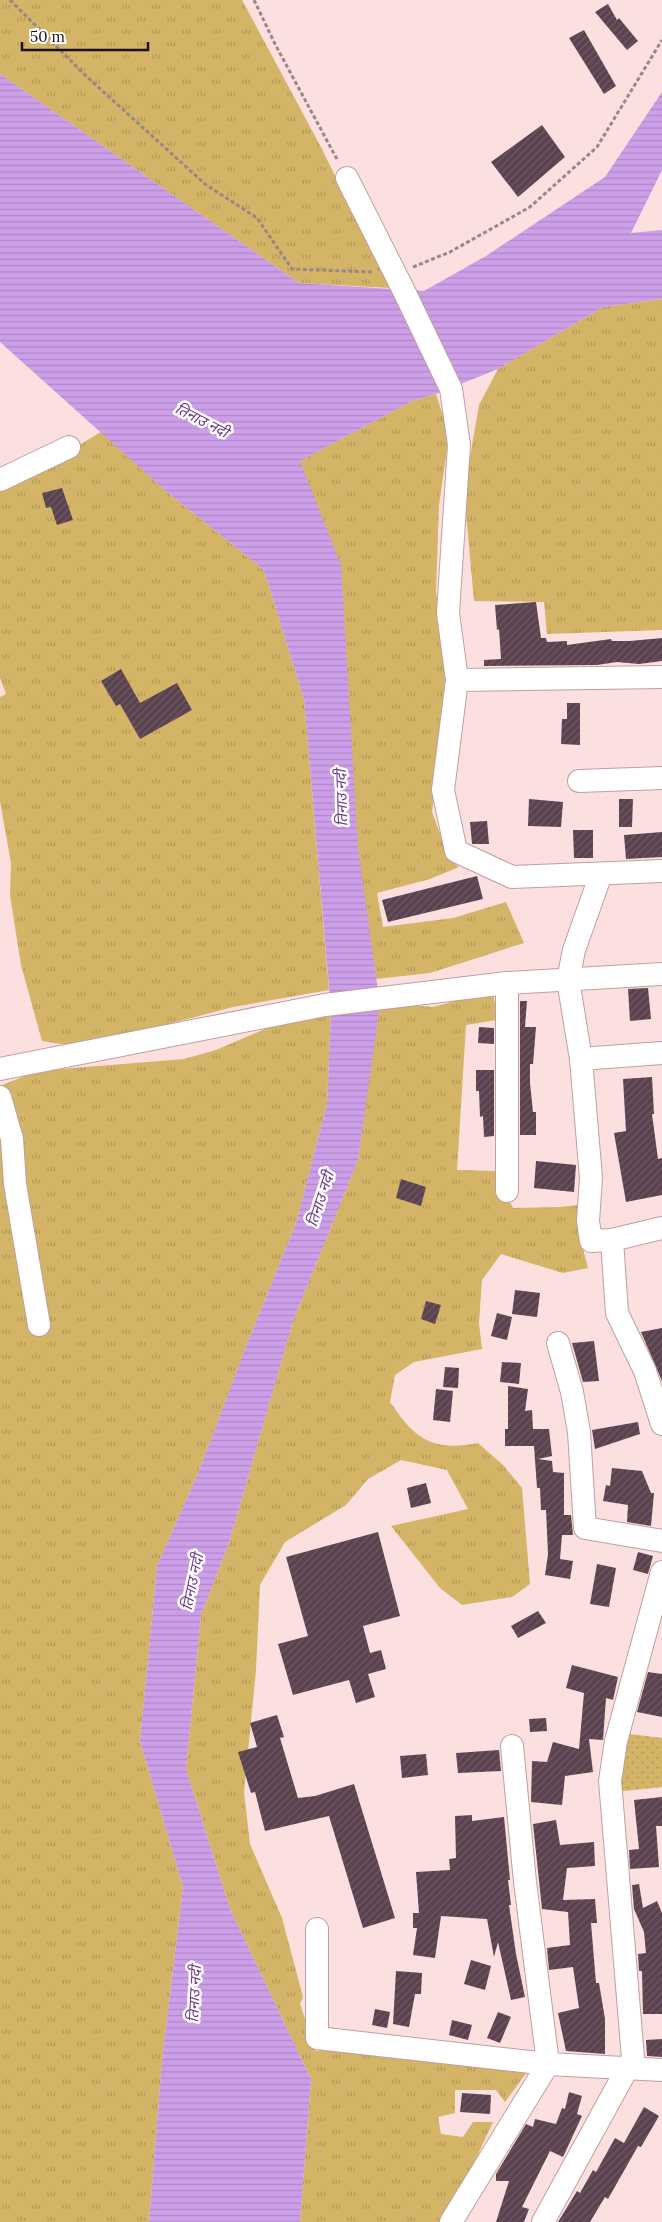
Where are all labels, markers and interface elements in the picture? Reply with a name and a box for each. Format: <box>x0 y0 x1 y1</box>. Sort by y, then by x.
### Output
scale bar <box>22 20 149 52</box>
text: 50 m <box>30 27 65 46</box>
water label: तिनाउ नदी <box>172 399 234 443</box>
water label: तिनाउ नदी <box>330 766 351 827</box>
water label: तिनाउ नदी <box>302 1166 339 1229</box>
water label: तिनाउ नदी <box>177 1549 208 1612</box>
water label: तिनाउ नदी <box>183 1962 205 2023</box>

